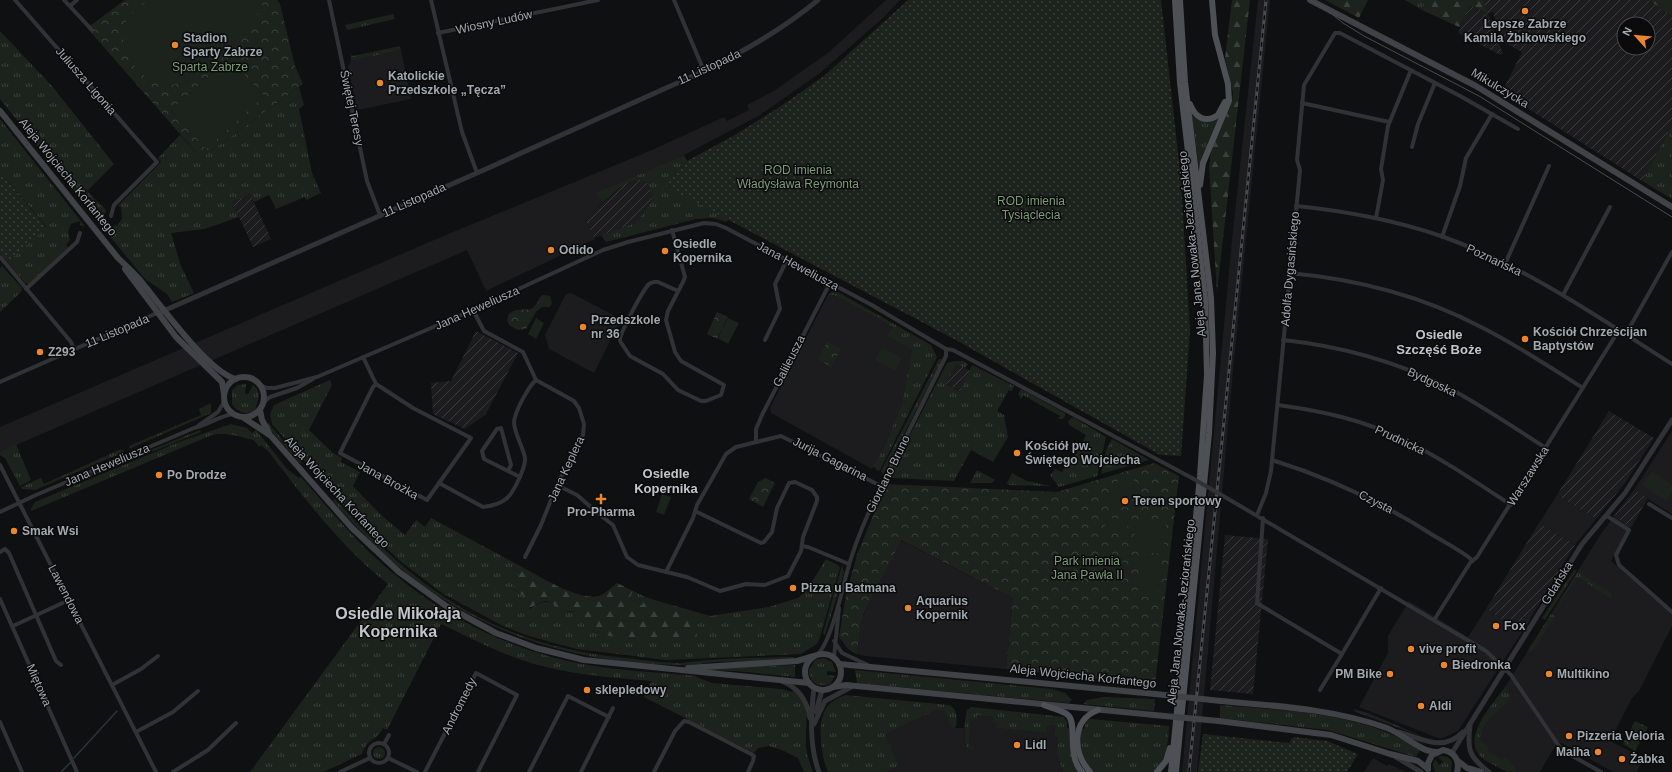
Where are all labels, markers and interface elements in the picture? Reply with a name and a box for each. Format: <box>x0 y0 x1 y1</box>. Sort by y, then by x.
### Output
marker: Lepsze Zabrze Kamila Żbikowskiego <box>1520 6 1530 16</box>
street label: Wiosny Ludów <box>454 7 534 37</box>
north arrow <box>1616 16 1656 56</box>
place label: Lepsze Zabrze Kamila Żbikowskiego <box>1464 17 1586 45</box>
text: N <box>1620 25 1634 38</box>
place label: Stadion Sparty Zabrze <box>183 31 263 59</box>
marker: Stadion Sparty Zabrze <box>170 40 180 50</box>
street label: Juliusza Ligonia <box>53 44 120 118</box>
street label: 11 Listopada <box>675 46 743 88</box>
park label: Sparta Zabrze <box>172 60 248 74</box>
street label: Mikulczycka <box>1469 65 1532 111</box>
street label: Świętej Teresy <box>337 69 368 147</box>
place label: Katolickie Przedszkole „Tęcza” <box>388 69 506 97</box>
marker: Katolickie Przedszkole „Tęcza” <box>375 78 385 88</box>
street label: Aleja Wojciecha Korfantego <box>16 115 120 239</box>
street label: Aleja Jana Nowaka-Jeziorańskiego <box>1175 150 1209 338</box>
park label: ROD imienia Władysława Reymonta <box>737 163 859 191</box>
street label: 11 Listopada <box>380 180 448 220</box>
park label: ROD imienia Tysiąclecia <box>997 194 1065 222</box>
street label: Adolfa Dygasińskiego <box>1278 211 1302 327</box>
place label: Osiedle Kopernika <box>673 237 732 265</box>
street label: Jana Heweliusza <box>755 239 842 294</box>
street label: Poznańska <box>1464 241 1524 279</box>
place label: Odido <box>559 243 594 257</box>
marker: Odido <box>546 245 556 255</box>
marker: Osiedle Kopernika <box>660 246 670 256</box>
street label: Jana Heweliusza <box>433 283 522 333</box>
street label: 11 Listopada <box>83 311 151 351</box>
place label: Przedszkole nr 36 <box>591 313 661 341</box>
marker: Przedszkole nr 36 <box>578 322 588 332</box>
place label: Kościół Chrześcijan Baptystów <box>1533 325 1647 353</box>
district label: Osiedle Szczęść Boże <box>1396 327 1482 357</box>
street label: Galileusza <box>770 333 808 389</box>
marker: Kościół Chrześcijan Baptystów <box>1520 334 1530 344</box>
place label: Z293 <box>48 345 76 359</box>
marker: Z293 <box>35 347 45 357</box>
street label: Bydgoska <box>1405 365 1459 400</box>
street label: Prudnicka <box>1373 422 1427 458</box>
street label: Aleja Wojciecha Korfantego <box>282 433 393 551</box>
street label: Giordano Bruno <box>863 433 913 515</box>
street label: Jana Keplera <box>545 434 587 504</box>
street label: Jurija Gagarina <box>791 434 870 484</box>
place label: Kościół pw. Świętego Wojciecha <box>1025 439 1140 467</box>
street label: Jana Heweliusza <box>63 441 152 489</box>
street label: Warszawska <box>1504 443 1552 508</box>
marker: Kościół pw. Świętego Wojciecha <box>1012 448 1022 458</box>
street label: Jana Brożka <box>355 458 421 502</box>
district label: Osiedle Kopernika <box>634 466 699 496</box>
place label: Po Drodze <box>167 468 227 482</box>
marker: Po Drodze <box>154 470 164 480</box>
street label: Czysta <box>1356 487 1396 517</box>
marker: Pro-Pharma <box>596 494 606 504</box>
place label: Teren sportowy <box>1133 494 1222 508</box>
marker: Teren sportowy <box>1120 496 1130 506</box>
place label: Pro-Pharma <box>567 505 635 519</box>
street label: Aleja Jana Nowaka-Jeziorańskiego <box>1164 518 1198 706</box>
place label: Smak Wsi <box>22 524 79 538</box>
marker: Smak Wsi <box>9 526 19 536</box>
park label: Park imienia Jana Pawła II <box>1051 554 1123 582</box>
street label: Gdańska <box>1538 559 1576 607</box>
street label: Lawendowa <box>45 562 87 626</box>
place label: Pizza u Batmana <box>801 581 896 595</box>
marker: Pizza u Batmana <box>788 583 798 593</box>
place label: Aquarius Kopernik <box>916 594 968 622</box>
marker: Aquarius Kopernik <box>903 603 913 613</box>
district label: Osiedle Mikołaja Kopernika <box>335 605 461 640</box>
place label: Fox <box>1504 619 1526 633</box>
marker: Fox <box>1491 621 1501 631</box>
place label: vive profit <box>1419 642 1476 656</box>
marker: vive profit <box>1406 644 1416 654</box>
place label: Biedronka <box>1452 658 1511 672</box>
marker: Biedronka <box>1439 660 1449 670</box>
street label: Aleja Wojciecha Korfantego <box>1009 661 1157 691</box>
street label: Miętowa <box>24 662 55 709</box>
place label: PM Bike <box>1335 667 1382 681</box>
place label: Multikino <box>1557 667 1610 681</box>
marker: PM Bike <box>1385 669 1395 679</box>
marker: Multikino <box>1544 669 1554 679</box>
street label: Andromedy <box>439 675 479 737</box>
place label: sklepledowy <box>595 683 667 697</box>
marker: sklepledowy <box>582 685 592 695</box>
place label: Aldi <box>1429 699 1452 713</box>
marker: Aldi <box>1416 701 1426 711</box>
place label: Pizzeria Veloria <box>1577 729 1665 743</box>
marker: Pizzeria Veloria <box>1564 731 1574 741</box>
place label: Lidl <box>1025 738 1046 752</box>
marker: Lidl <box>1012 740 1022 750</box>
place label: Maiha <box>1556 745 1590 759</box>
marker: Maiha <box>1593 747 1603 757</box>
place label: Żabka <box>1630 751 1665 766</box>
marker: Żabka <box>1617 754 1627 764</box>

